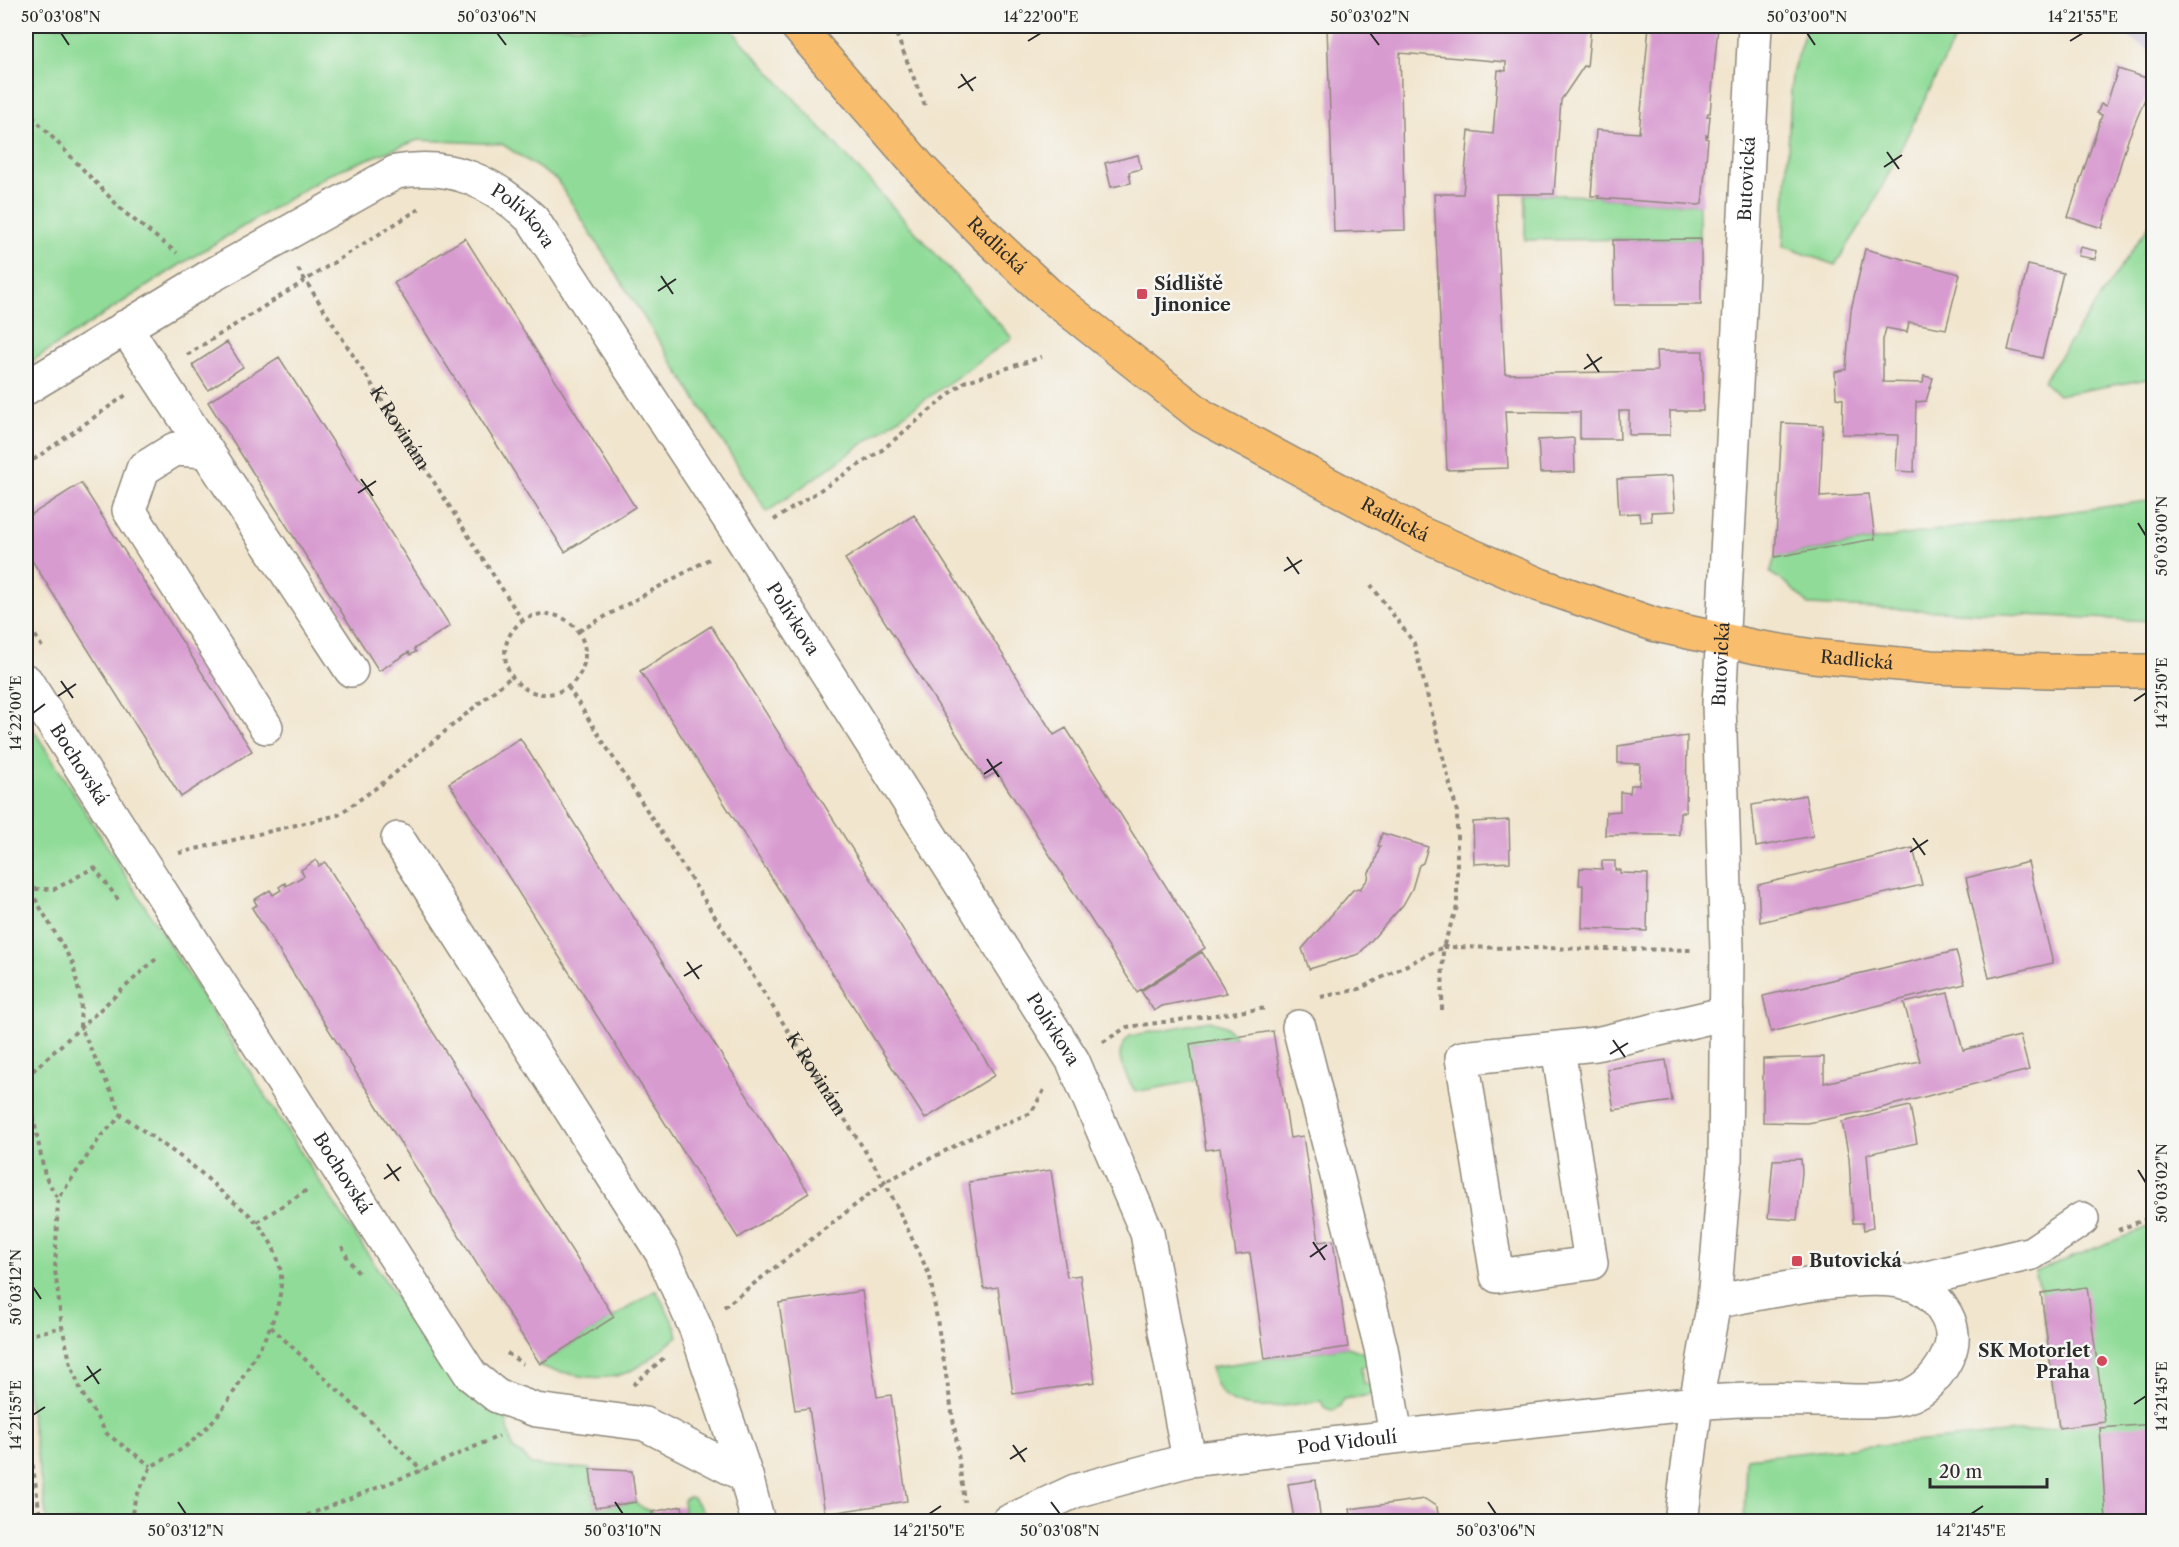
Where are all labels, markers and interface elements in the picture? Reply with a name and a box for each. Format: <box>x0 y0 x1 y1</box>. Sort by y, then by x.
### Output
text: 50°03'08"N <box>21 7 101 26</box>
text: 50°03'06"N <box>457 7 537 26</box>
text: 14°22'00"E <box>1003 7 1079 26</box>
text: 50°03'02"N <box>1330 7 1410 26</box>
text: 50°03'00"N <box>1767 7 1847 26</box>
text: 14°21'55"E <box>2048 7 2118 26</box>
street label: Butovická <box>1734 135 1760 222</box>
street label: Polívkova <box>487 179 559 252</box>
street label: Radlická <box>962 212 1031 279</box>
place label: Sídliště Jinonice <box>1151 273 1231 316</box>
marker: Sídliště Jinonice <box>1135 287 1149 301</box>
street label: K Rovinám <box>365 382 435 474</box>
street label: Radlická <box>1357 493 1432 547</box>
text: 50°03'00"N <box>2152 496 2171 576</box>
street label: Polívkova <box>762 578 824 660</box>
street label: Butovická <box>1708 621 1734 707</box>
street label: Radlická <box>1819 646 1895 674</box>
text: 14°21'50"E <box>2152 657 2171 729</box>
text: 14°22'00"E <box>6 675 25 751</box>
street label: Bochovská <box>45 720 113 809</box>
street label: Polívkova <box>1022 989 1084 1070</box>
street label: K Rovinám <box>781 1029 851 1120</box>
street label: Bochovská <box>308 1129 377 1218</box>
text: 50°03'02"N <box>2152 1143 2171 1223</box>
text: 50°03'12"N <box>6 1249 25 1325</box>
place label: Butovická <box>1809 1250 1903 1272</box>
marker: Butovická <box>1790 1254 1804 1268</box>
place label: SK Motorlet Praha <box>1978 1340 2091 1383</box>
marker: SK Motorlet Praha <box>2095 1354 2109 1368</box>
text: 14°21'45"E <box>2152 1361 2171 1431</box>
text: 14°21'55"E <box>6 1380 25 1450</box>
street label: Pod Vidoulí <box>1296 1426 1398 1459</box>
scale bar <box>1930 1451 2047 1489</box>
text: 20 m <box>1939 1461 1983 1483</box>
text: 50°03'12"N <box>148 1521 224 1540</box>
text: 50°03'10"N <box>584 1521 662 1540</box>
text: 14°21'50"E <box>893 1521 965 1540</box>
text: 50°03'08"N <box>1020 1521 1100 1540</box>
text: 50°03'06"N <box>1456 1521 1536 1540</box>
text: 14°21'45"E <box>1936 1521 2006 1540</box>

